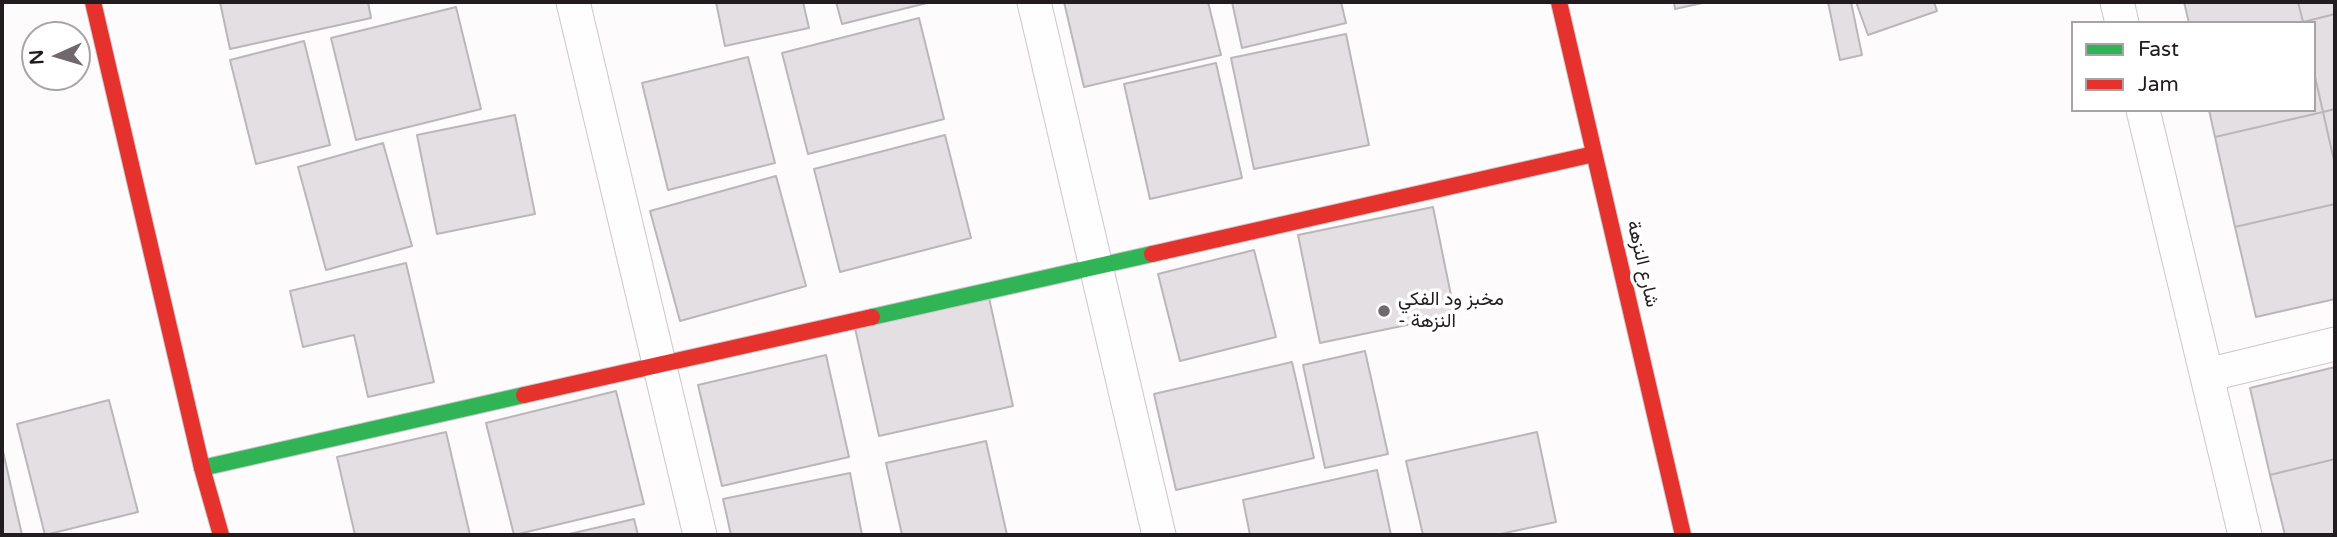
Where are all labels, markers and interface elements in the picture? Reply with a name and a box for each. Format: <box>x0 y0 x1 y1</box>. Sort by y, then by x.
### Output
north arrow <box>21 21 91 91</box>
legend <box>2071 21 2316 112</box>
text: Fast <box>2138 37 2179 62</box>
text: N <box>26 49 49 66</box>
text: Jam <box>2138 72 2179 97</box>
street label: شارع النزهة <box>1621 218 1663 310</box>
place label: مخبز ود الفكي - النزهة <box>1398 289 1504 333</box>
marker: مخبز ود الفكي - النزهة <box>1376 303 1392 319</box>

